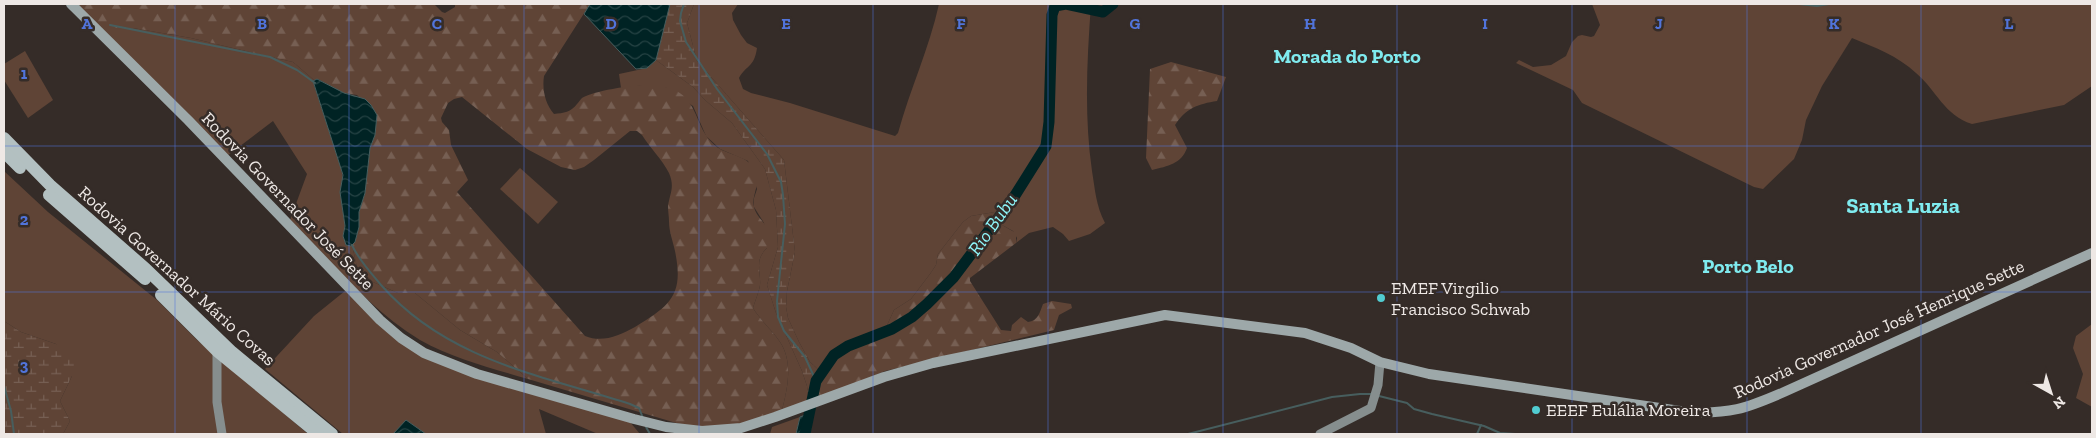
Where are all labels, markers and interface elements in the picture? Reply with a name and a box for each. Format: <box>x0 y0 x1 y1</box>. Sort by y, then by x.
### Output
text: A <box>82 14 93 33</box>
text: B <box>257 14 267 33</box>
text: C <box>432 14 442 33</box>
text: D <box>605 14 617 33</box>
text: E <box>781 14 791 33</box>
text: F <box>956 14 966 33</box>
text: G <box>1130 14 1141 33</box>
text: H <box>1304 14 1316 33</box>
text: I <box>1482 14 1488 33</box>
text: J <box>1655 14 1663 33</box>
text: K <box>1829 14 1840 33</box>
text: L <box>2005 14 2014 33</box>
district label: Morada do Porto <box>1273 44 1421 68</box>
text: 1 <box>21 64 28 83</box>
street label: Rodovia Governador José Sette <box>197 108 379 294</box>
street label: Rodovia Governador Mário Covas <box>74 181 280 371</box>
water label: Rio Bubu <box>963 189 1022 260</box>
district label: Santa Luzia <box>1846 192 1960 219</box>
text: 2 <box>20 210 29 229</box>
district label: Porto Belo <box>1702 254 1794 278</box>
street label: Rodovia Governador José Henrique Sette <box>1730 255 2028 403</box>
place label: EMEF Virgilio Francisco Schwab <box>1391 277 1530 320</box>
marker: EMEF Virgilio Francisco Schwab <box>1375 292 1387 304</box>
text: 3 <box>20 356 29 375</box>
north arrow <box>2026 368 2076 418</box>
text: N <box>2049 393 2068 413</box>
place label: EEEF Eulália Moreira <box>1546 399 1711 421</box>
marker: EEEF Eulália Moreira <box>1530 404 1542 416</box>

